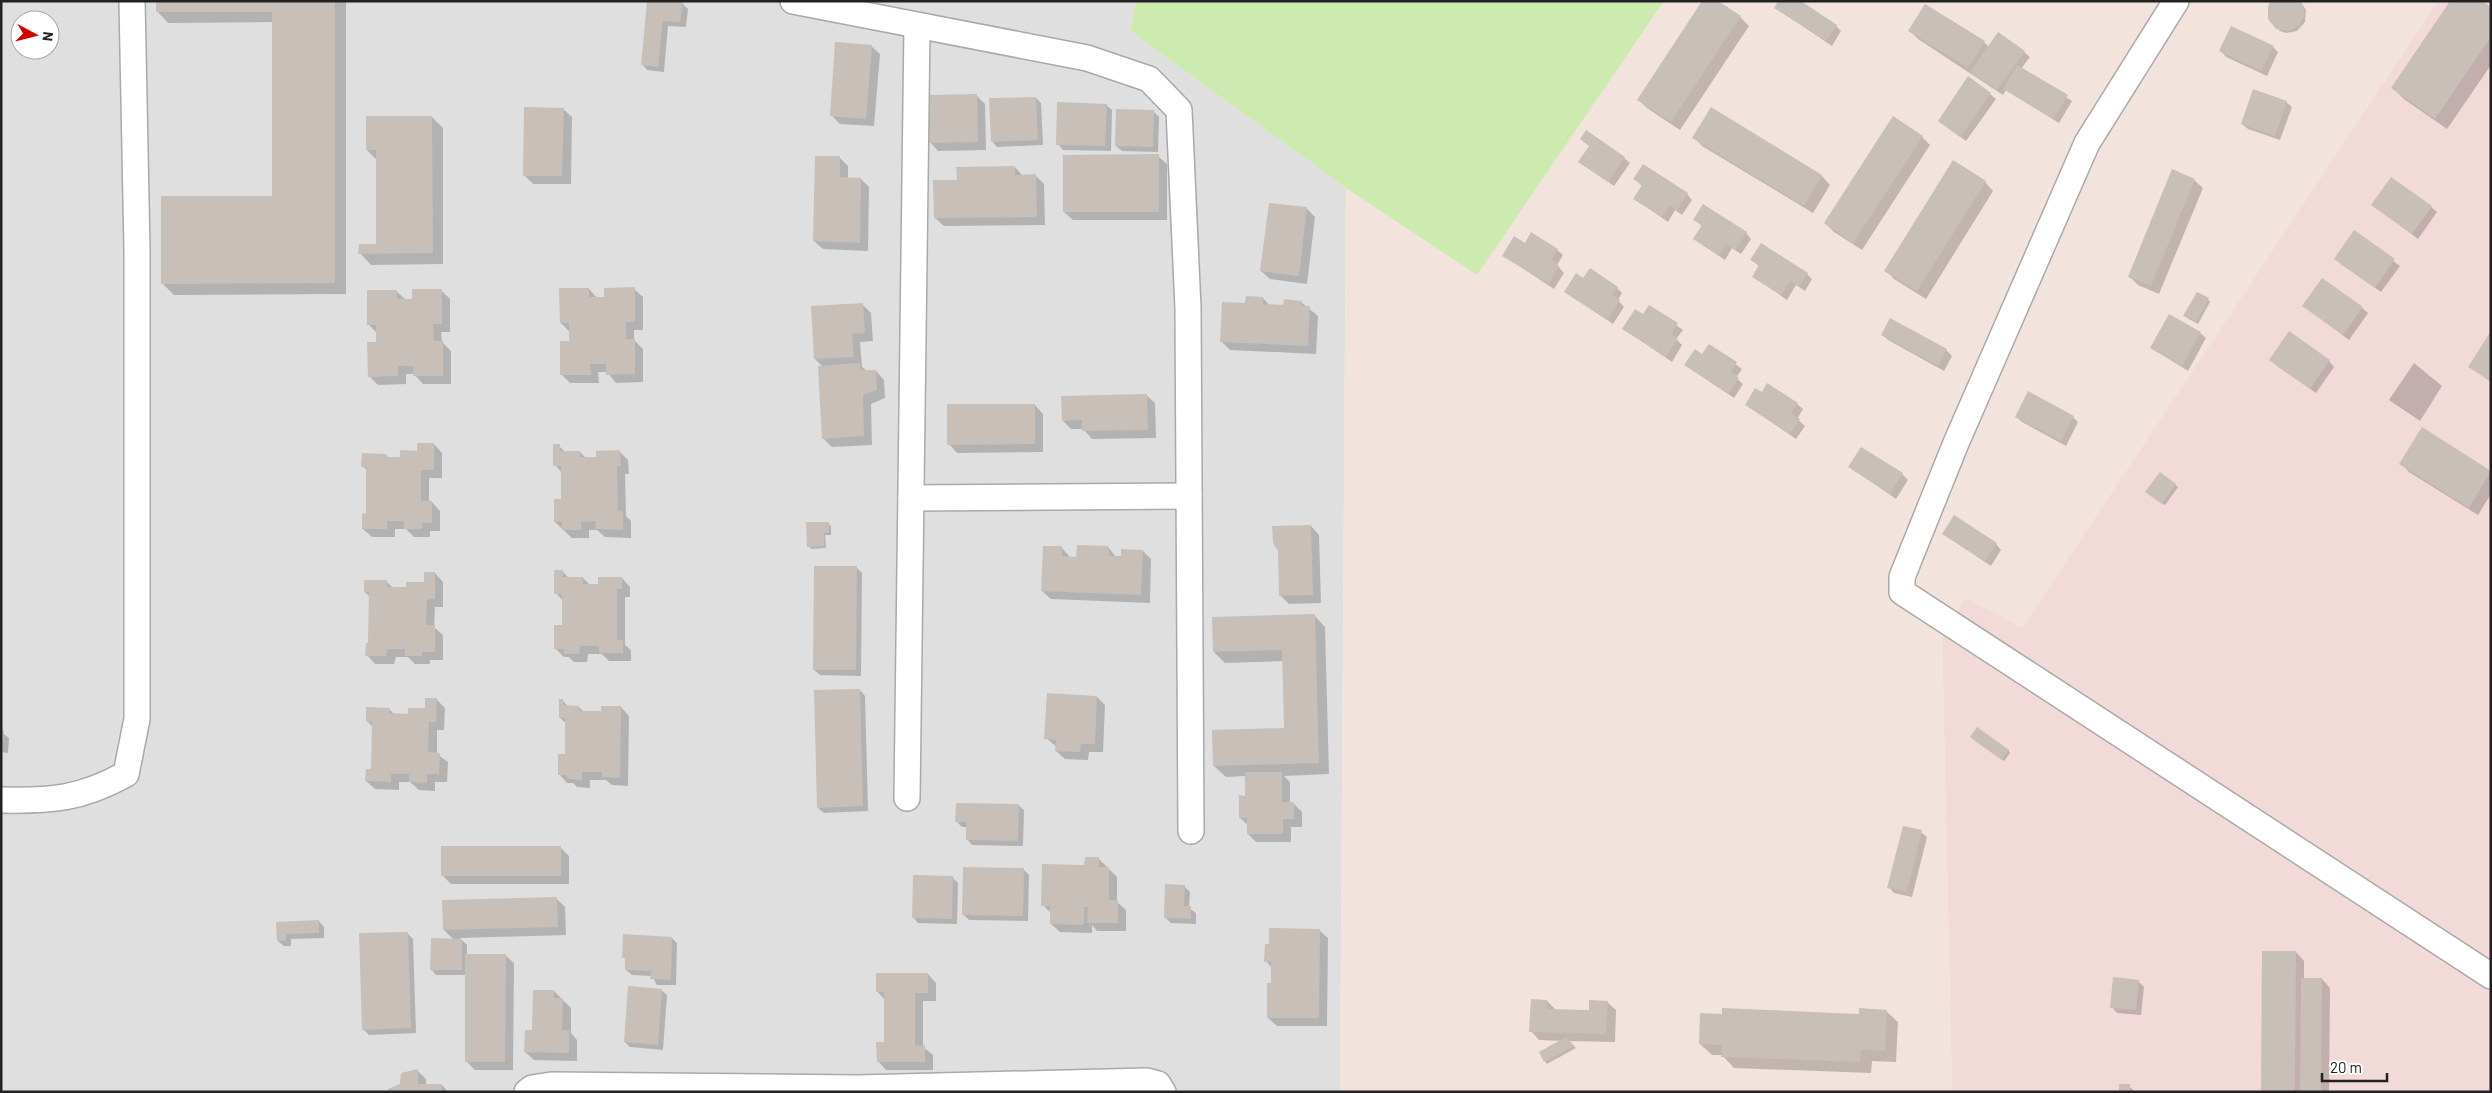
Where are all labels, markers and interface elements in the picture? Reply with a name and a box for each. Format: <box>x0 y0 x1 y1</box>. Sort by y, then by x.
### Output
north arrow <box>10 10 60 60</box>
text: N <box>39 31 57 42</box>
scale bar <box>2322 1050 2387 1082</box>
text: 20 m <box>2330 1058 2362 1076</box>

